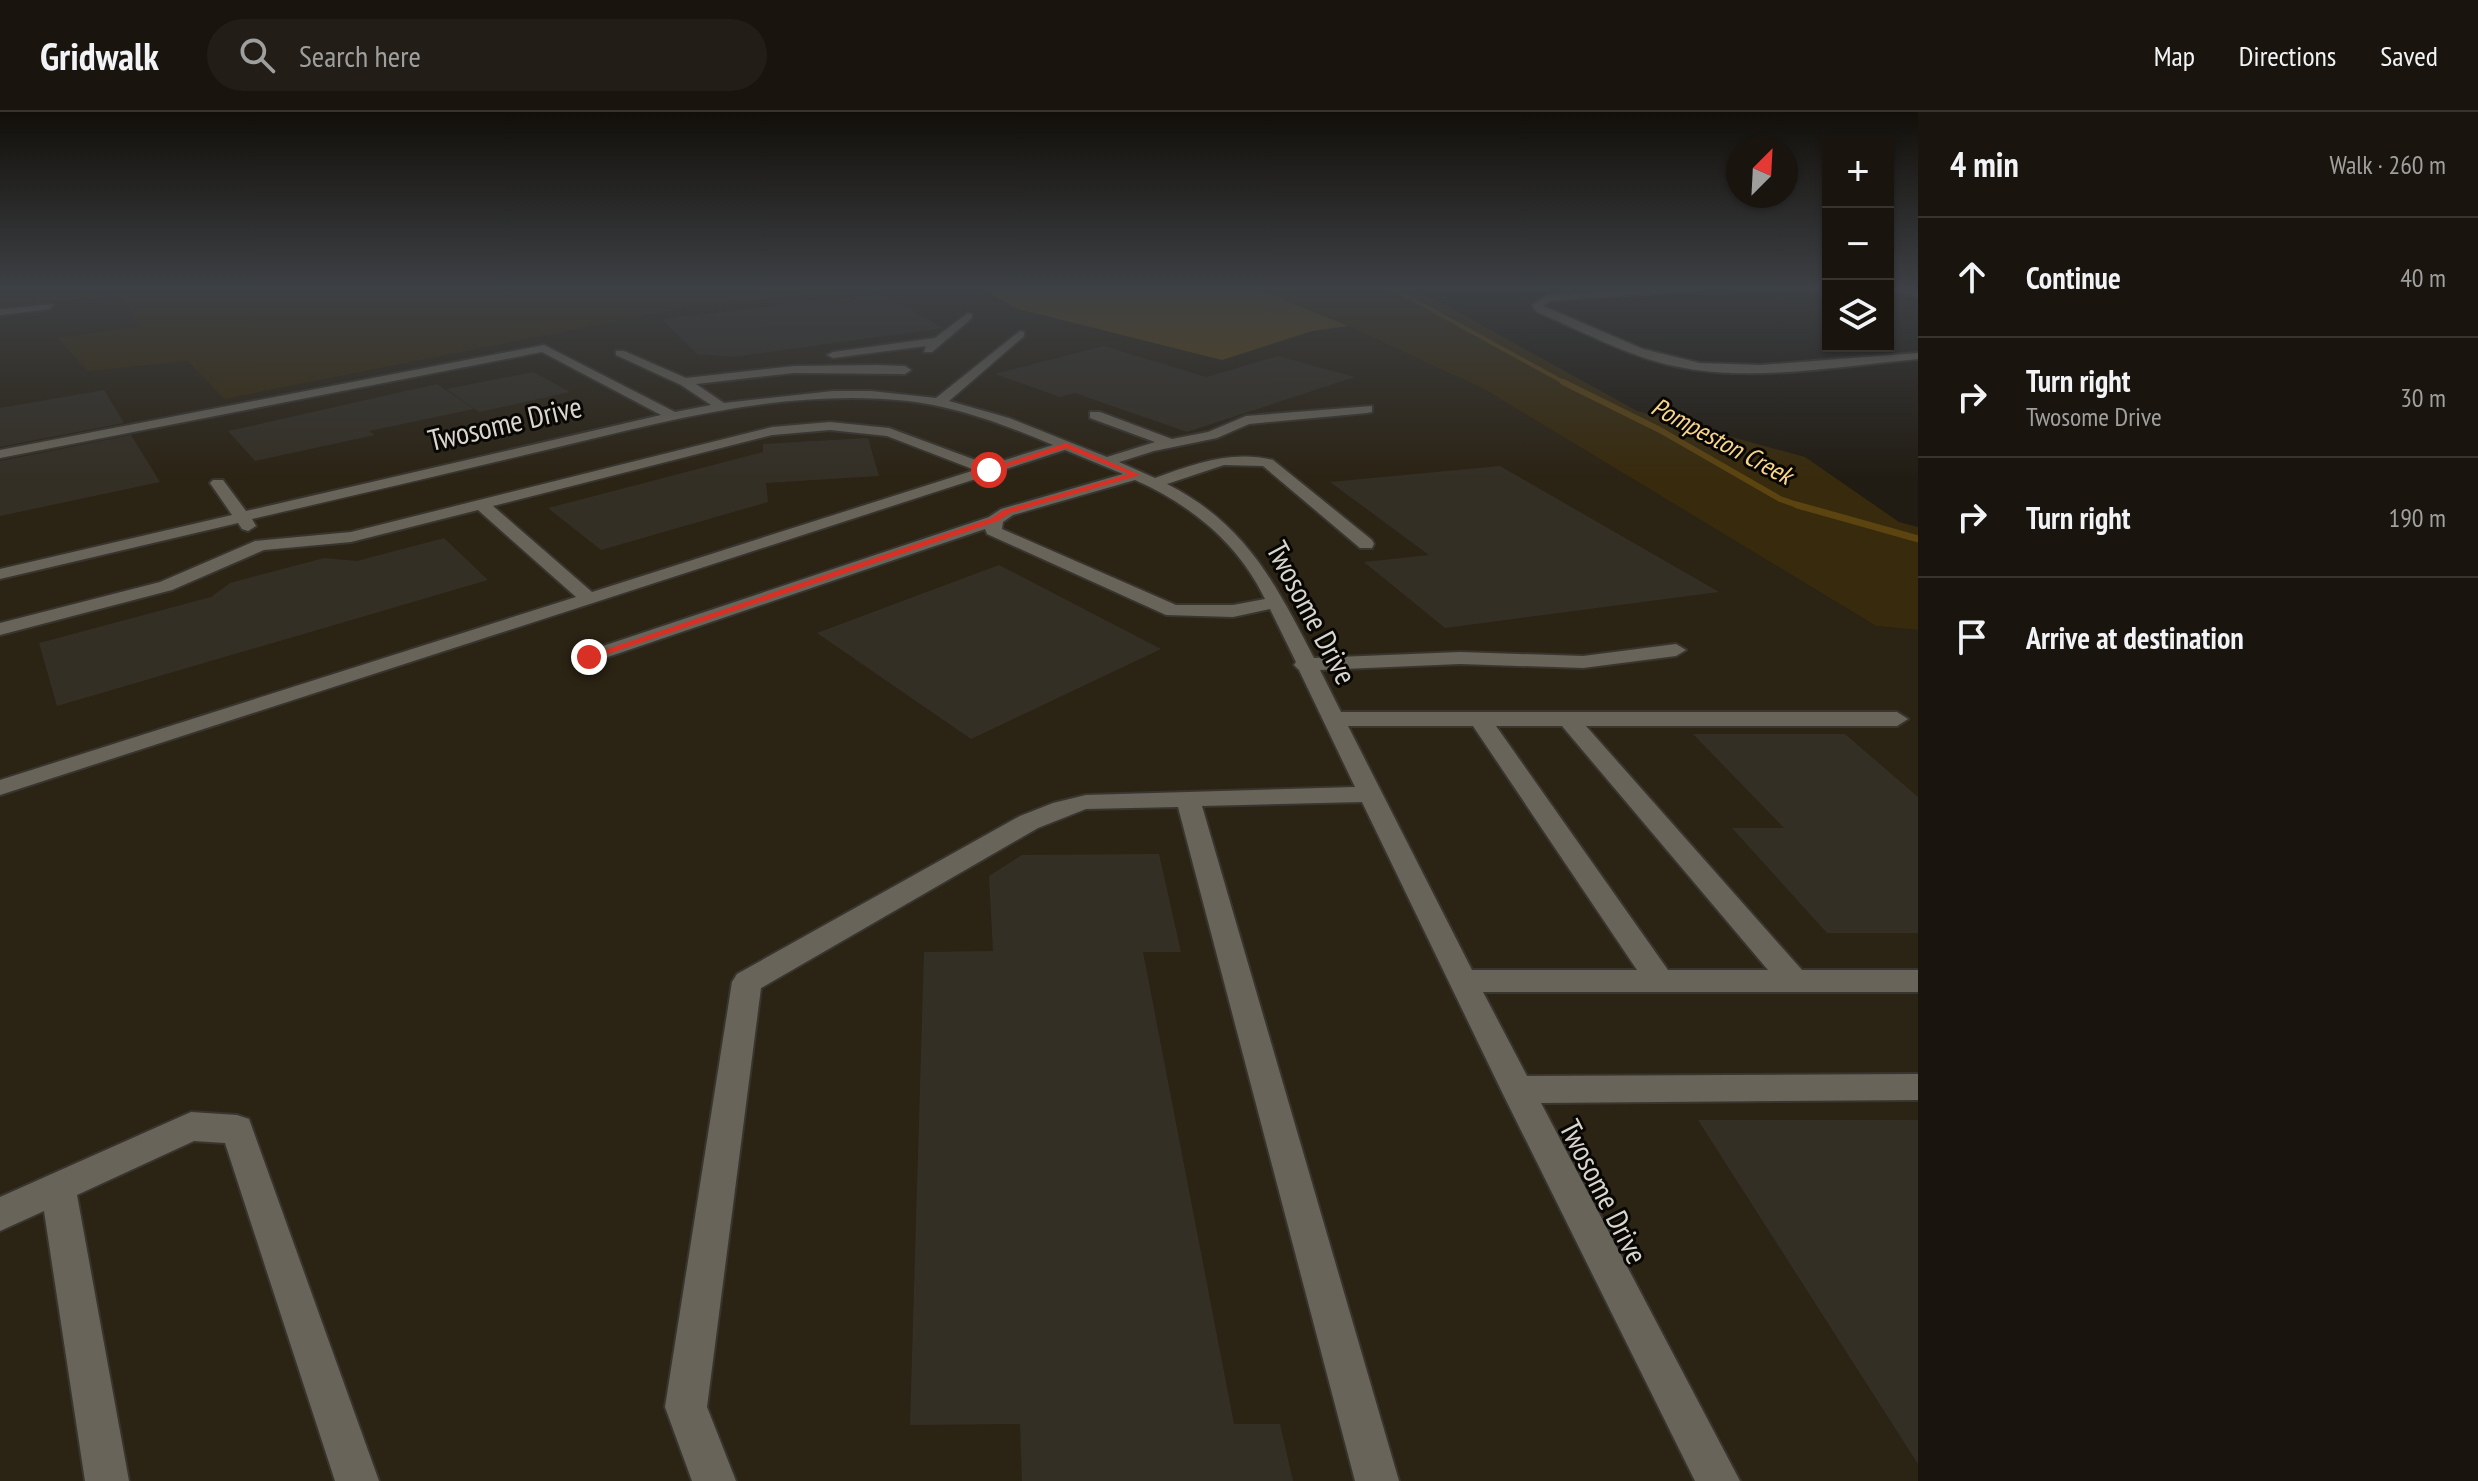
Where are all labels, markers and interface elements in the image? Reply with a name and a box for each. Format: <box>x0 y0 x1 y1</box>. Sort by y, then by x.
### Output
search box <box>207 19 767 91</box>
text: Gridwalk <box>40 31 159 80</box>
icon: search <box>235 33 279 77</box>
text: Search here <box>299 36 421 75</box>
text: Map <box>2154 37 2195 74</box>
text: Directions <box>2239 37 2336 74</box>
text: Saved <box>2380 37 2438 74</box>
north arrow <box>1726 136 1798 208</box>
map controls <box>1822 136 1894 352</box>
button: + <box>1822 136 1894 208</box>
text: 4 min <box>1950 142 2019 186</box>
text: Walk · 260 m <box>2329 148 2446 181</box>
button: − <box>1822 208 1894 280</box>
icon: ahead <box>1950 255 1994 299</box>
text: Continue <box>2026 258 2121 297</box>
text: 40 m <box>2400 261 2446 294</box>
button: layers <box>1822 280 1894 352</box>
text: Turn right <box>2026 361 2130 400</box>
icon: right <box>1950 375 1994 419</box>
text: 30 m <box>2400 381 2446 414</box>
street label: Twosome Drive <box>424 386 585 459</box>
water label: Pompeston Creek <box>1646 390 1801 493</box>
text: Twosome Drive <box>2026 400 2162 433</box>
route start <box>971 452 1007 488</box>
icon: right <box>1950 495 1994 539</box>
text: Turn right <box>2026 498 2130 537</box>
text: 190 m <box>2388 501 2446 534</box>
street label: Twosome Drive <box>1258 534 1366 691</box>
icon: arrive <box>1950 615 1994 659</box>
text: Arrive at destination <box>2026 618 2244 657</box>
route end <box>571 639 607 675</box>
street label: Twosome Drive <box>1551 1113 1657 1270</box>

